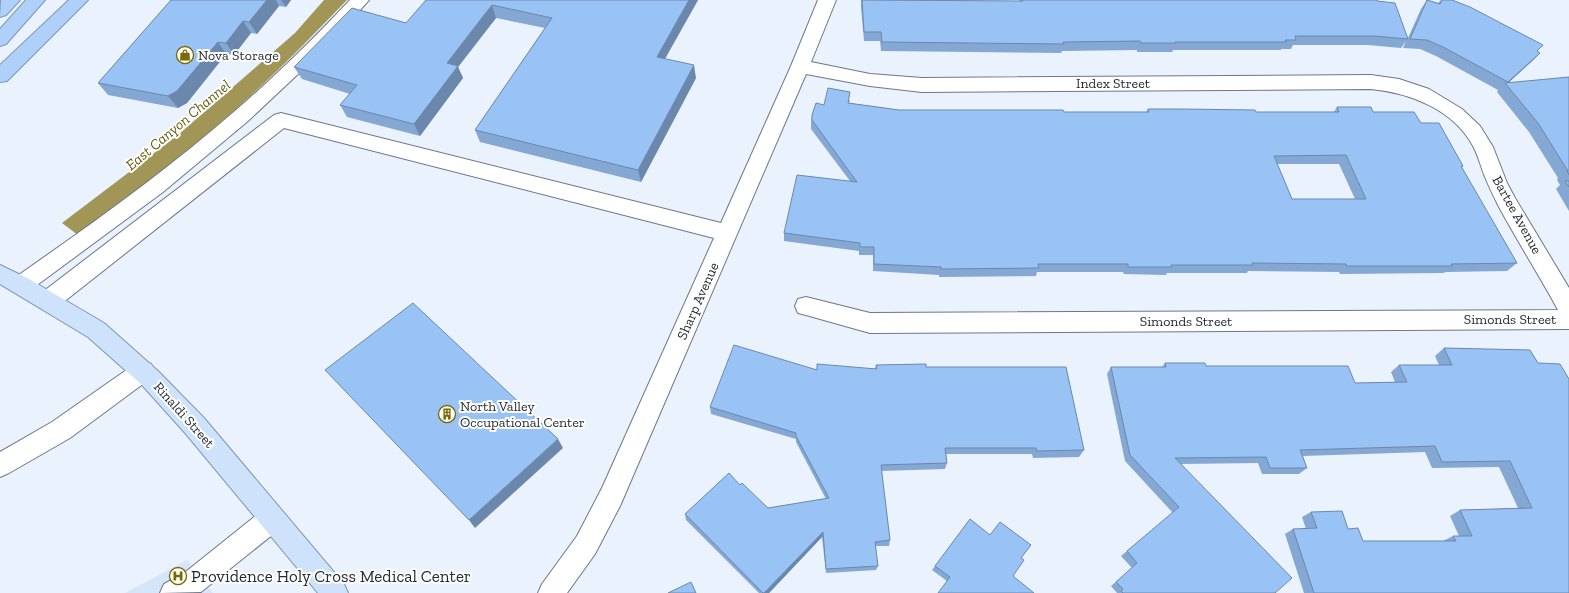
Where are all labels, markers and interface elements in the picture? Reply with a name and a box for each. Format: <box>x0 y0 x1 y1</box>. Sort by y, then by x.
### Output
shop icon: Nova Storage <box>175 45 195 65</box>
place label: Nova Storage <box>198 47 279 64</box>
street label: Index Street <box>1076 75 1151 92</box>
water label: East Canyon Channel <box>122 76 234 174</box>
street label: Bartee Avenue <box>1489 173 1546 257</box>
street label: Sharp Avenue <box>673 259 723 342</box>
street label: Simonds Street <box>1464 311 1557 328</box>
street label: Simonds Street <box>1140 313 1233 330</box>
street label: Rinaldi Street <box>150 379 219 452</box>
place label: North Valley Occupational Center <box>460 398 585 431</box>
building icon: North Valley Occupational Center <box>437 404 457 424</box>
hospital icon: Providence Holy Cross Medical Center <box>168 566 188 586</box>
place label: Providence Holy Cross Medical Center <box>191 566 471 586</box>

